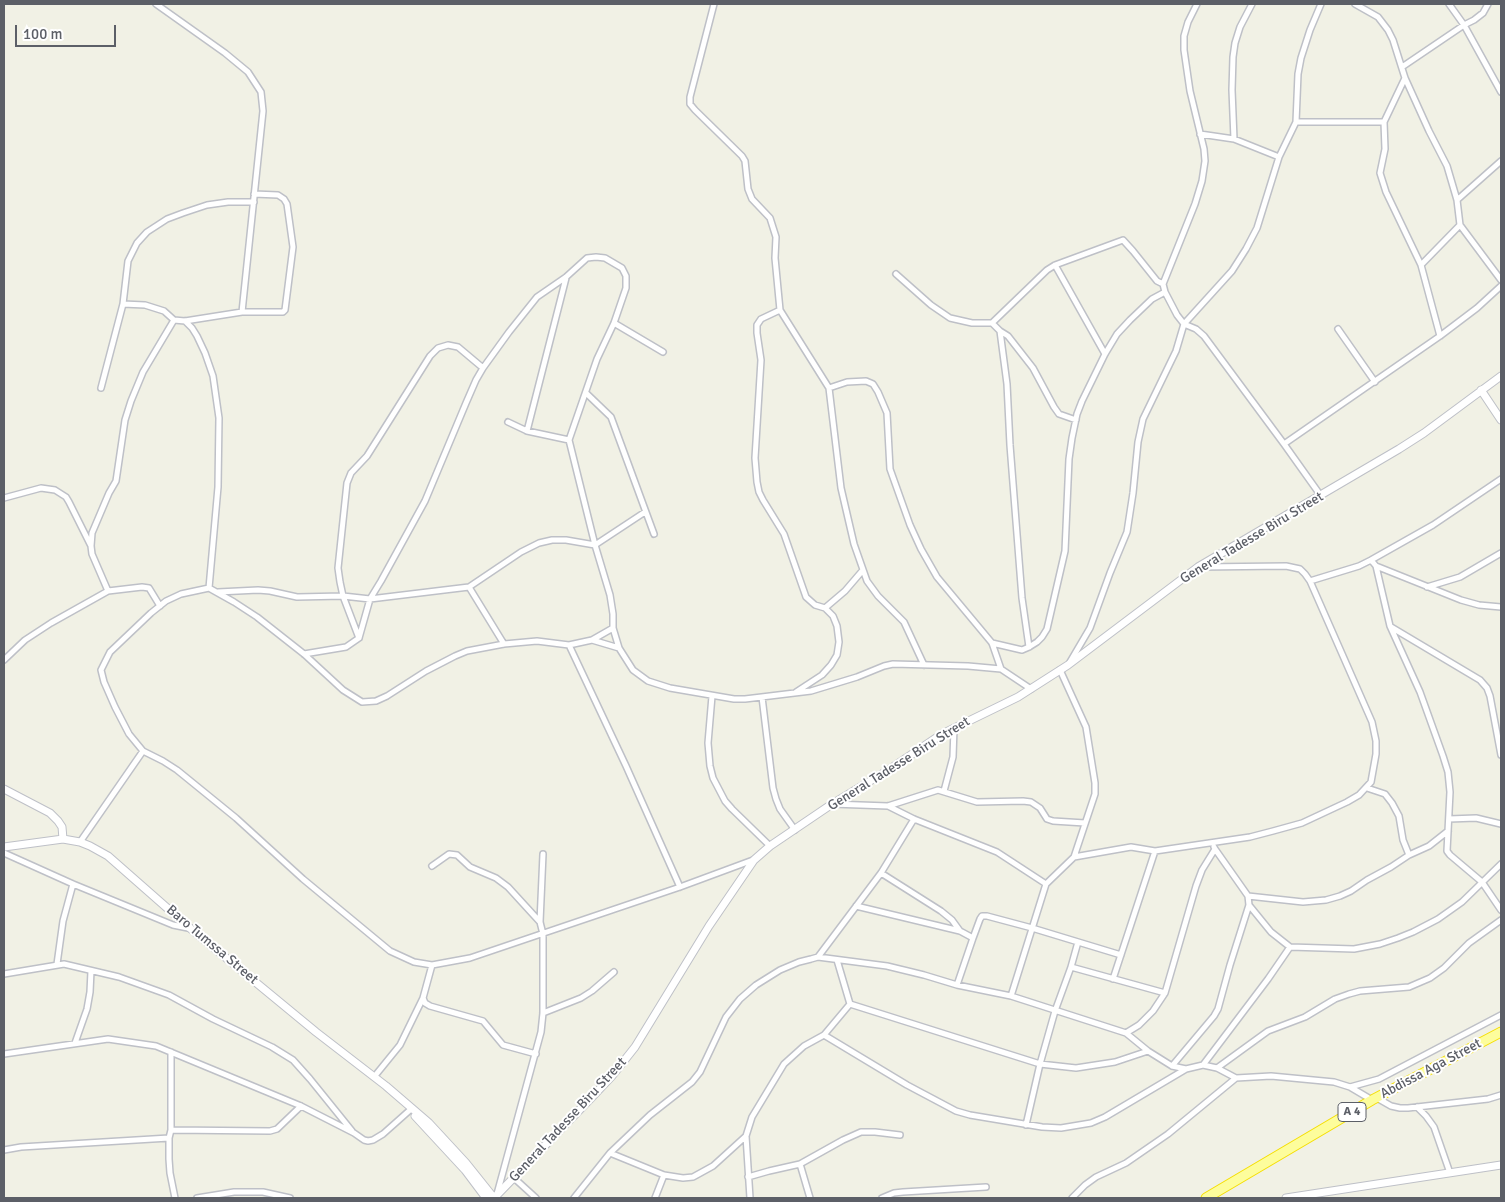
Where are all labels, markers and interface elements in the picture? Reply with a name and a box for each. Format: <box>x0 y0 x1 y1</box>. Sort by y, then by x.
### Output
scale bar <box>18 15 119 47</box>
text: 100 m <box>23 25 63 43</box>
street label: General Tadesse Biru Street <box>1177 488 1327 588</box>
street label: General Tadesse Biru Street <box>825 713 973 815</box>
street label: Baro Tumssa Street <box>163 902 261 988</box>
street label: Abdissa Aga Street <box>1378 1035 1484 1103</box>
street label: General Tadesse Biru Street <box>506 1054 630 1186</box>
road number: A 4 <box>1338 1102 1366 1122</box>

